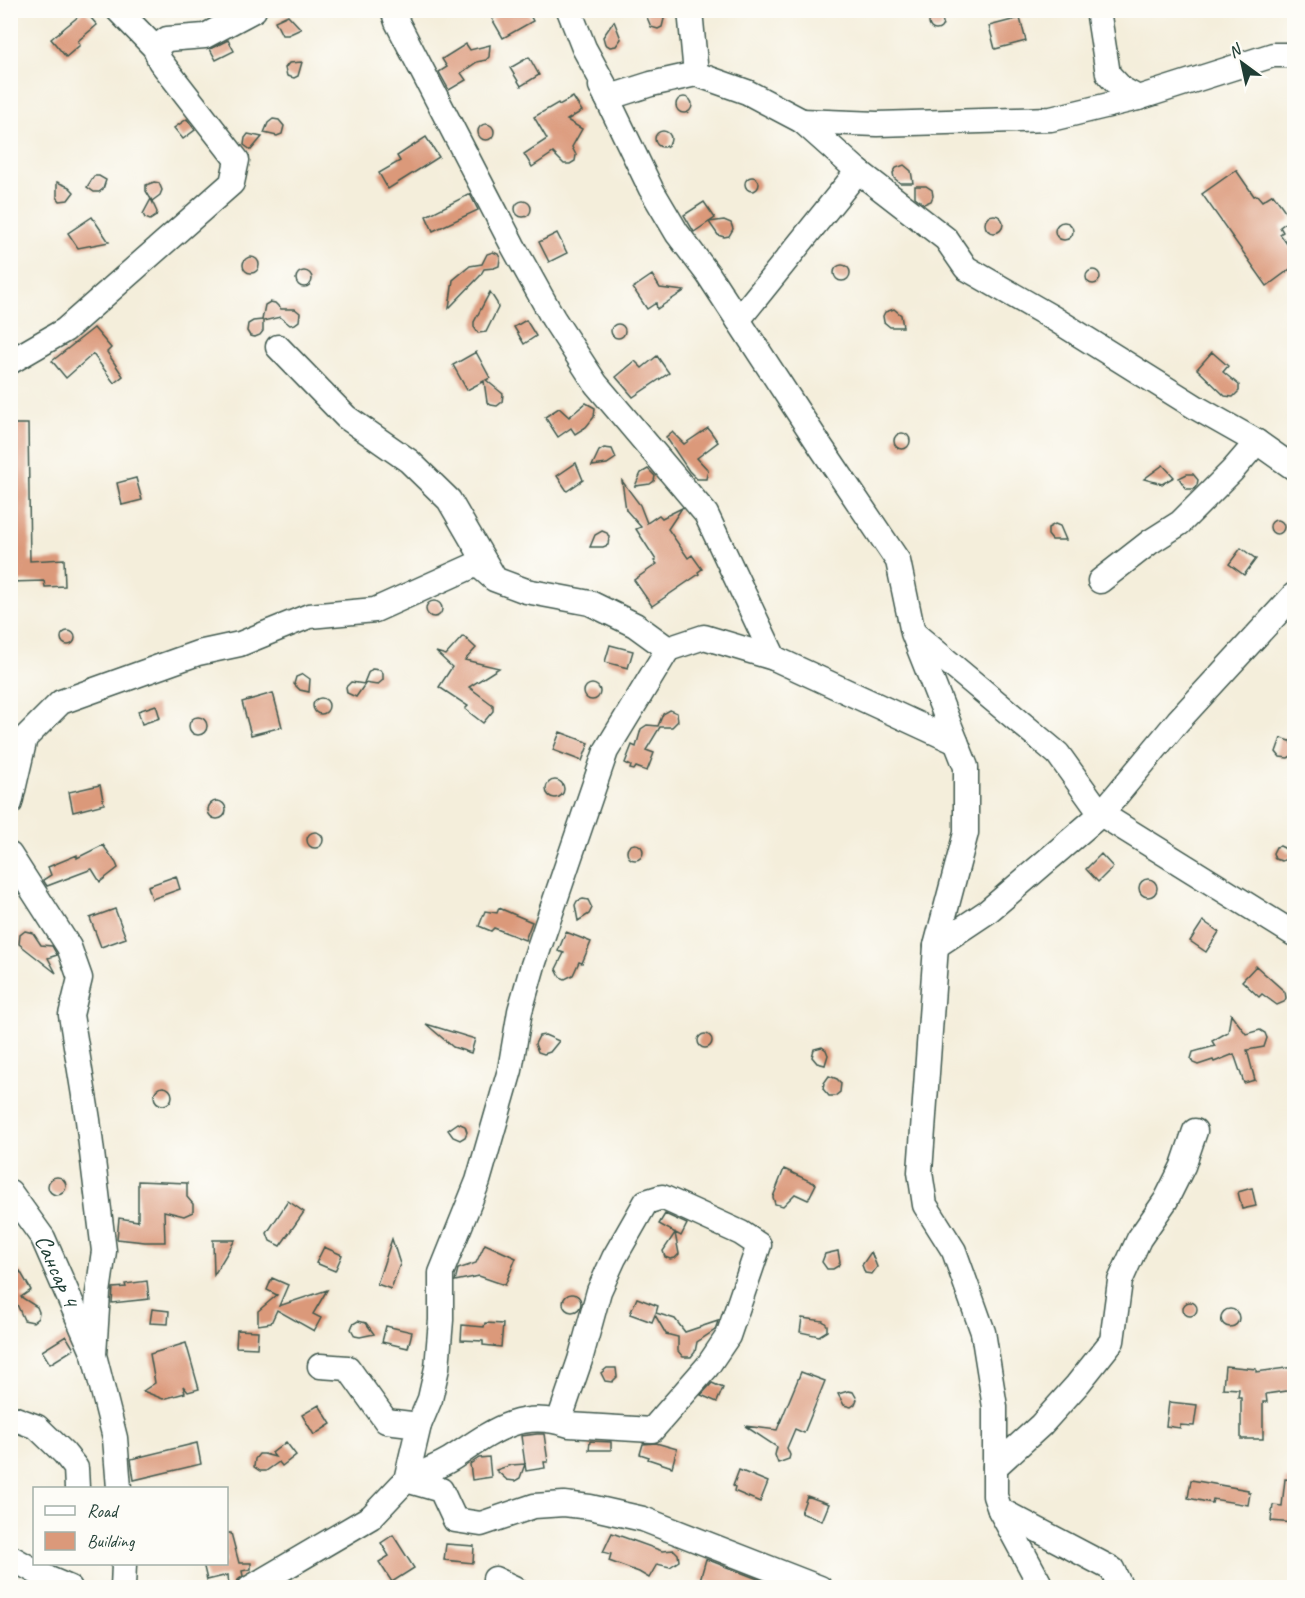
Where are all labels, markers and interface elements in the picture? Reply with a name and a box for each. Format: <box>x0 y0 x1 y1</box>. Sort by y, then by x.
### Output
north arrow <box>1212 33 1272 93</box>
text: N <box>1225 38 1247 62</box>
street label: Сансар 4 <box>28 1230 87 1313</box>
legend <box>33 1487 228 1565</box>
text: Road <box>87 1500 120 1522</box>
text: Building <box>87 1530 136 1552</box>

